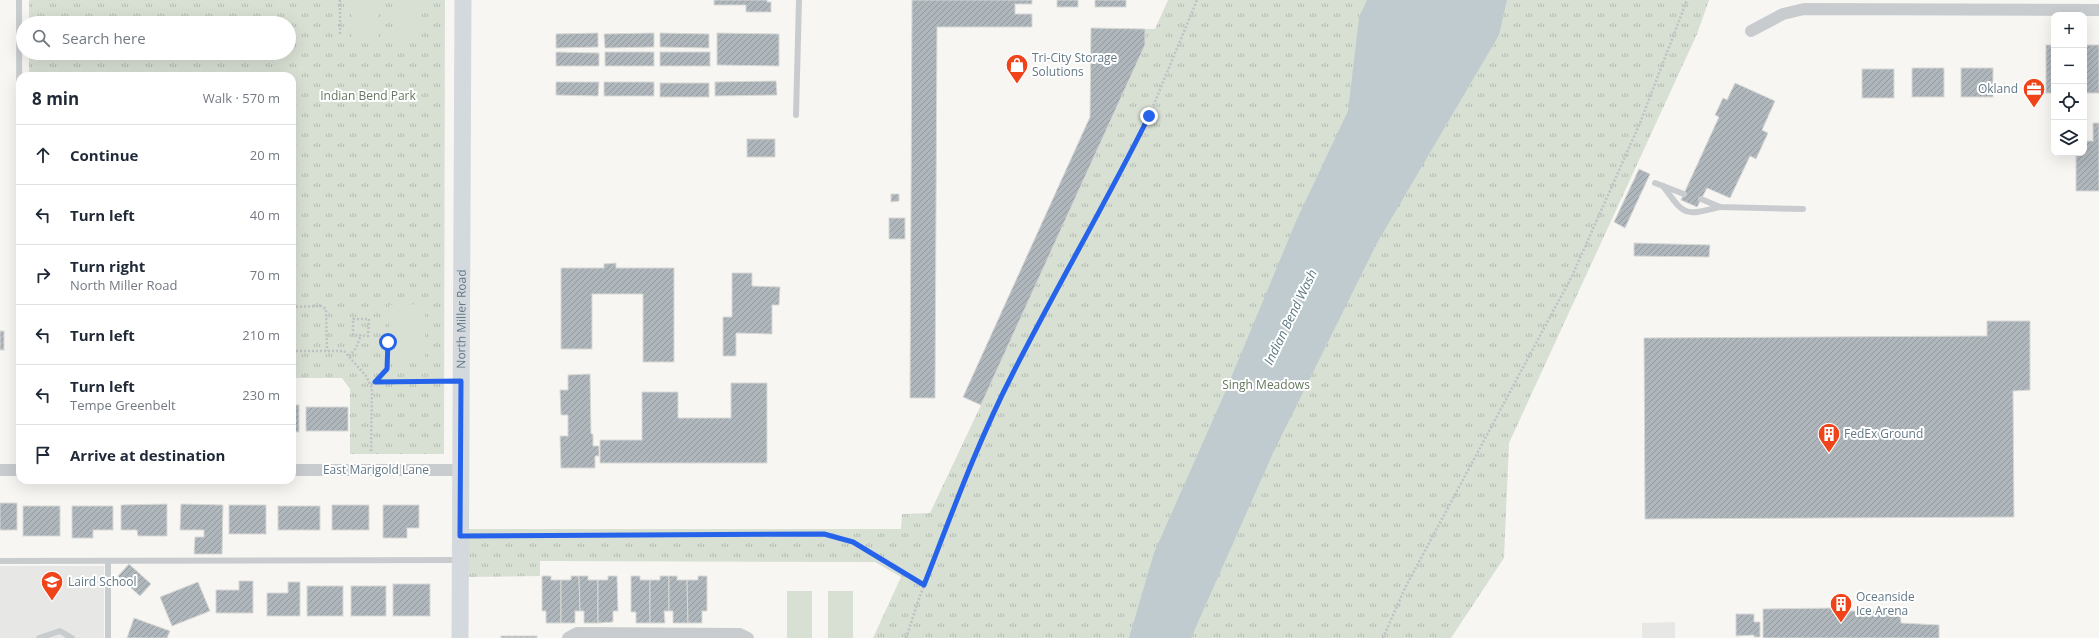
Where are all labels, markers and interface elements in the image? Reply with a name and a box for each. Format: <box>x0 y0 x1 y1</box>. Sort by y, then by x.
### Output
map controls <box>2051 12 2087 156</box>
button: + <box>2051 12 2087 48</box>
search box <box>16 16 296 60</box>
icon: search <box>30 27 52 49</box>
text: Search here <box>62 28 146 48</box>
button: − <box>2051 48 2087 84</box>
place label: Tri-City Storage Solutions <box>1032 49 1118 80</box>
shop icon: Tri-City Storage Solutions <box>1004 52 1030 85</box>
office icon: Okland <box>2021 76 2047 109</box>
place label: Okland <box>1978 80 2018 97</box>
button: locate <box>2051 84 2087 120</box>
text: 8 min <box>32 87 79 110</box>
park label: Indian Bend Park <box>320 87 417 104</box>
text: Walk · 570 m <box>203 89 280 107</box>
route end <box>1140 107 1158 125</box>
button: layers <box>2051 120 2087 156</box>
icon: ahead <box>32 144 54 166</box>
text: Continue <box>70 145 138 165</box>
text: 20 m <box>250 146 280 164</box>
icon: left <box>32 204 54 226</box>
text: Turn left <box>70 205 135 225</box>
text: 40 m <box>250 206 280 224</box>
text: Turn right <box>70 256 145 276</box>
icon: right <box>32 264 54 286</box>
text: 70 m <box>250 266 280 284</box>
water label: Indian Bend Wash <box>1259 266 1321 368</box>
street label: North Miller Road <box>452 269 470 369</box>
text: North Miller Road <box>70 276 177 294</box>
icon: left <box>32 324 54 346</box>
text: Turn left <box>70 325 135 345</box>
text: 210 m <box>242 326 280 344</box>
route start <box>379 333 397 351</box>
text: Turn left <box>70 376 135 396</box>
park label: Singh Meadows <box>1222 376 1310 393</box>
icon: left <box>32 384 54 406</box>
text: 230 m <box>242 386 280 404</box>
text: Tempe Greenbelt <box>70 396 176 414</box>
building icon: FedEx Ground <box>1816 421 1842 454</box>
place label: FedEx Ground <box>1844 425 1923 442</box>
icon: arrive <box>32 444 54 466</box>
text: Arrive at destination <box>70 445 225 465</box>
street label: East Marigold Lane <box>323 461 429 478</box>
school or university icon: Laird School <box>39 569 65 602</box>
place label: Laird School <box>68 573 136 590</box>
place label: Oceanside Ice Arena <box>1856 588 1915 619</box>
building icon: Oceanside Ice Arena <box>1828 591 1854 624</box>

